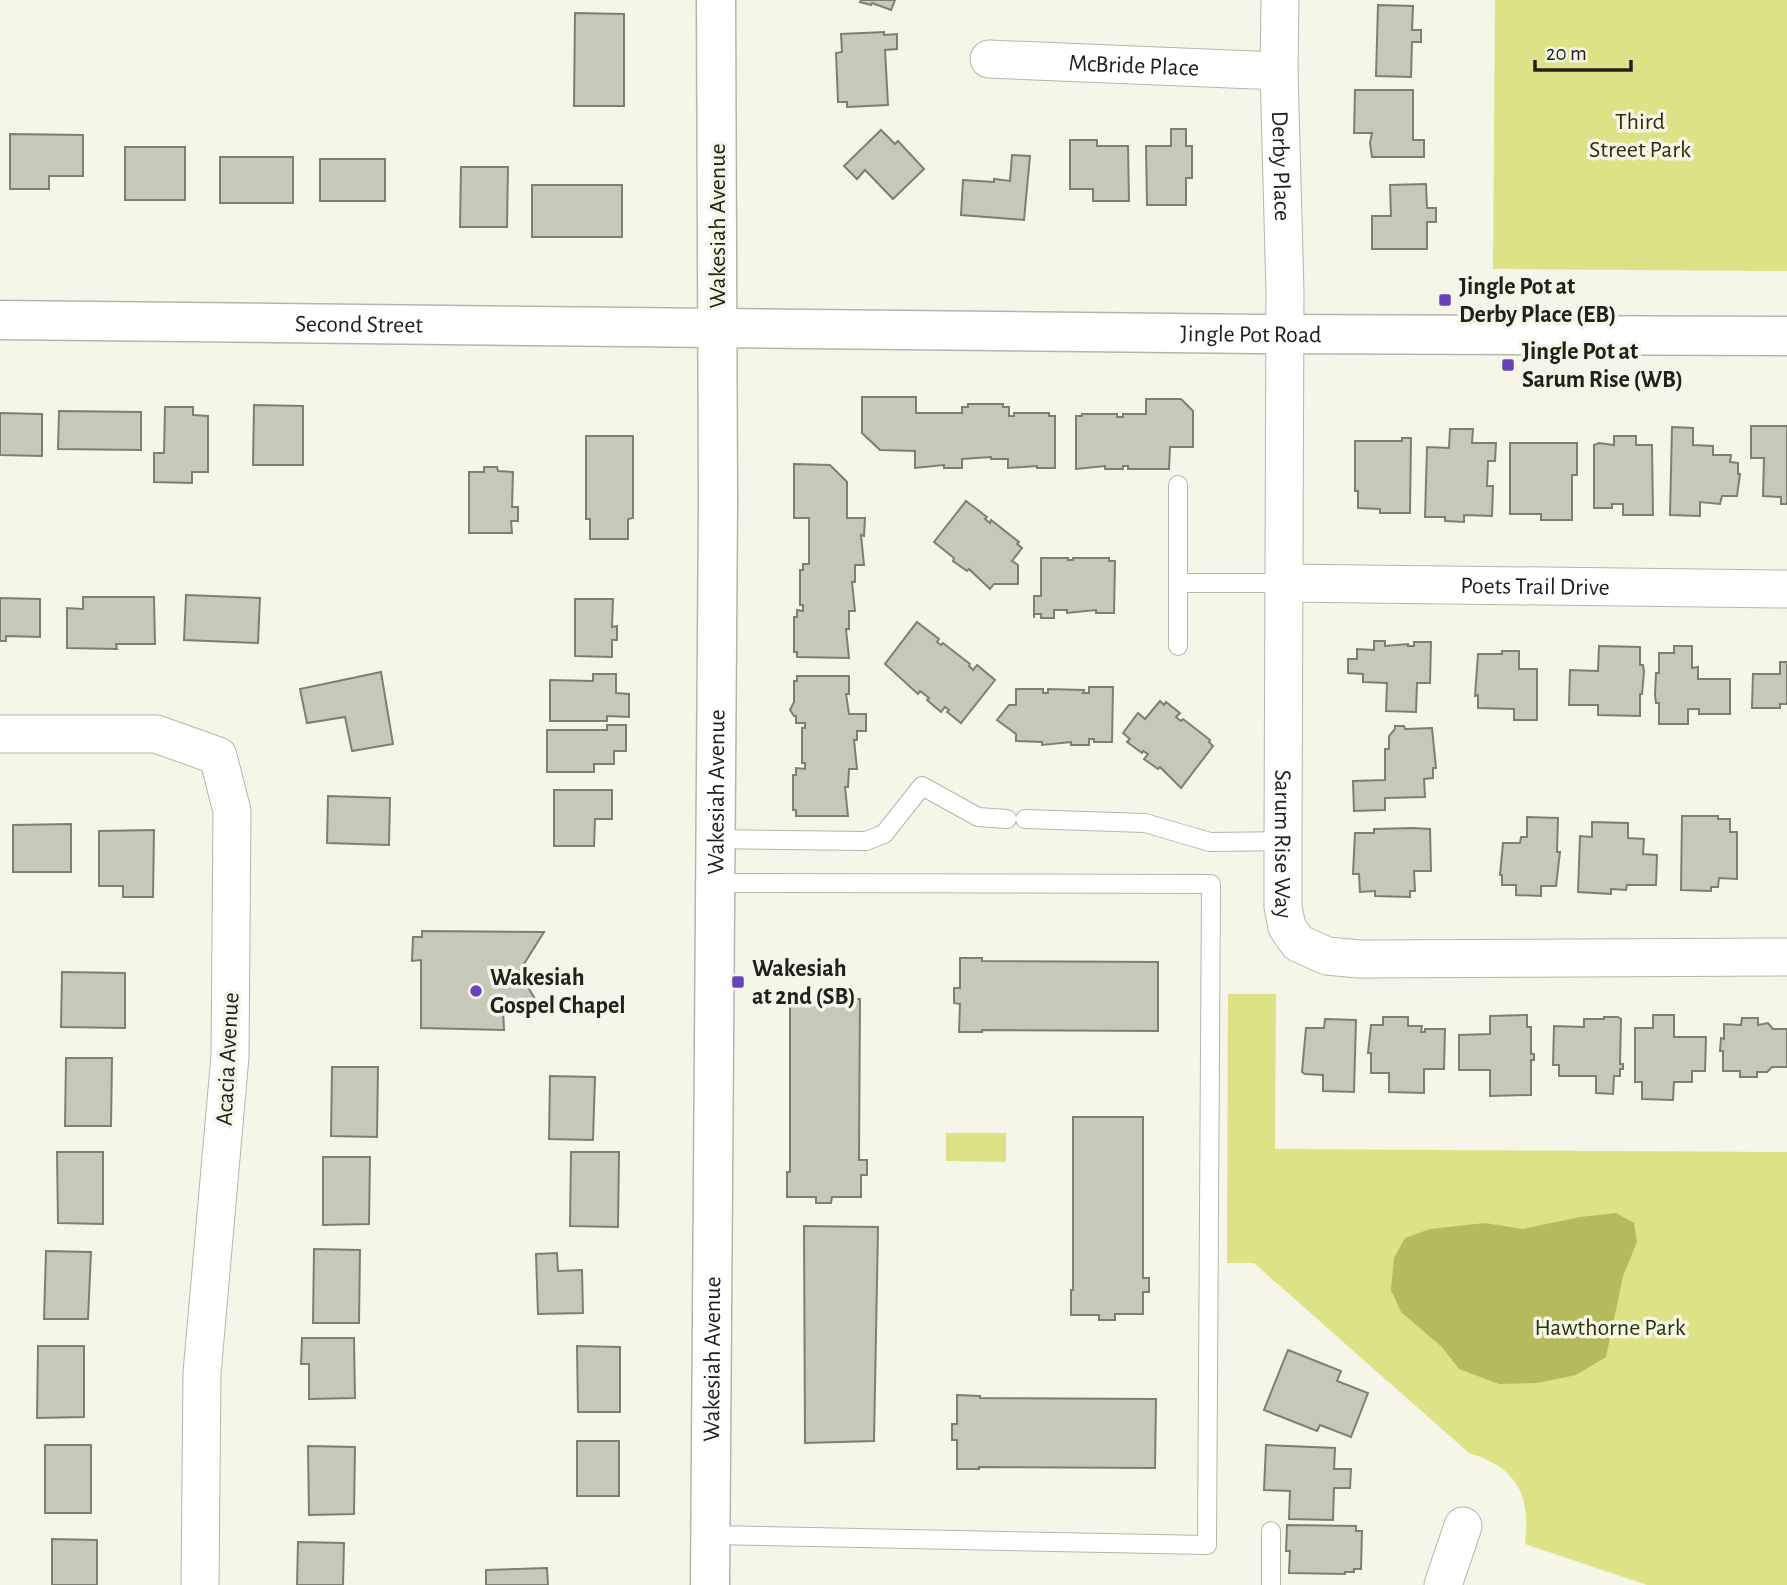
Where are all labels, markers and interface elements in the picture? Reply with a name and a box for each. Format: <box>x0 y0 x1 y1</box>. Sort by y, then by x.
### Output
scale bar <box>1535 28 1631 72</box>
text: 20 m <box>1546 43 1587 64</box>
street label: McBride Place <box>1068 51 1200 81</box>
street label: Derby Place <box>1267 110 1294 222</box>
park label: Third Street Park <box>1589 110 1691 162</box>
street label: Wakesiah Avenue <box>706 143 730 309</box>
place label: Jingle Pot at Derby Place (EB) <box>1459 275 1616 327</box>
marker: Jingle Pot at Derby Place (EB) <box>1437 292 1453 308</box>
street label: Second Street <box>295 312 423 338</box>
street label: Jingle Pot Road <box>1180 322 1321 347</box>
place label: Jingle Pot at Sarum Rise (WB) <box>1522 340 1683 392</box>
marker: Jingle Pot at Sarum Rise (WB) <box>1500 357 1516 373</box>
street label: Poets Trail Drive <box>1460 574 1610 600</box>
street label: Wakesiah Avenue <box>704 709 729 875</box>
street label: Sarum Rise Way <box>1270 769 1296 921</box>
place label: Wakesiah at 2nd (SB) <box>752 957 856 1009</box>
place label: Wakesiah Gospel Chapel <box>490 966 625 1018</box>
marker: Wakesiah at 2nd (SB) <box>730 974 746 990</box>
marker: Wakesiah Gospel Chapel <box>468 983 484 999</box>
street label: Acacia Avenue <box>213 992 243 1126</box>
street label: Wakesiah Avenue <box>700 1276 725 1442</box>
park label: Hawthorne Park <box>1534 1316 1686 1340</box>

